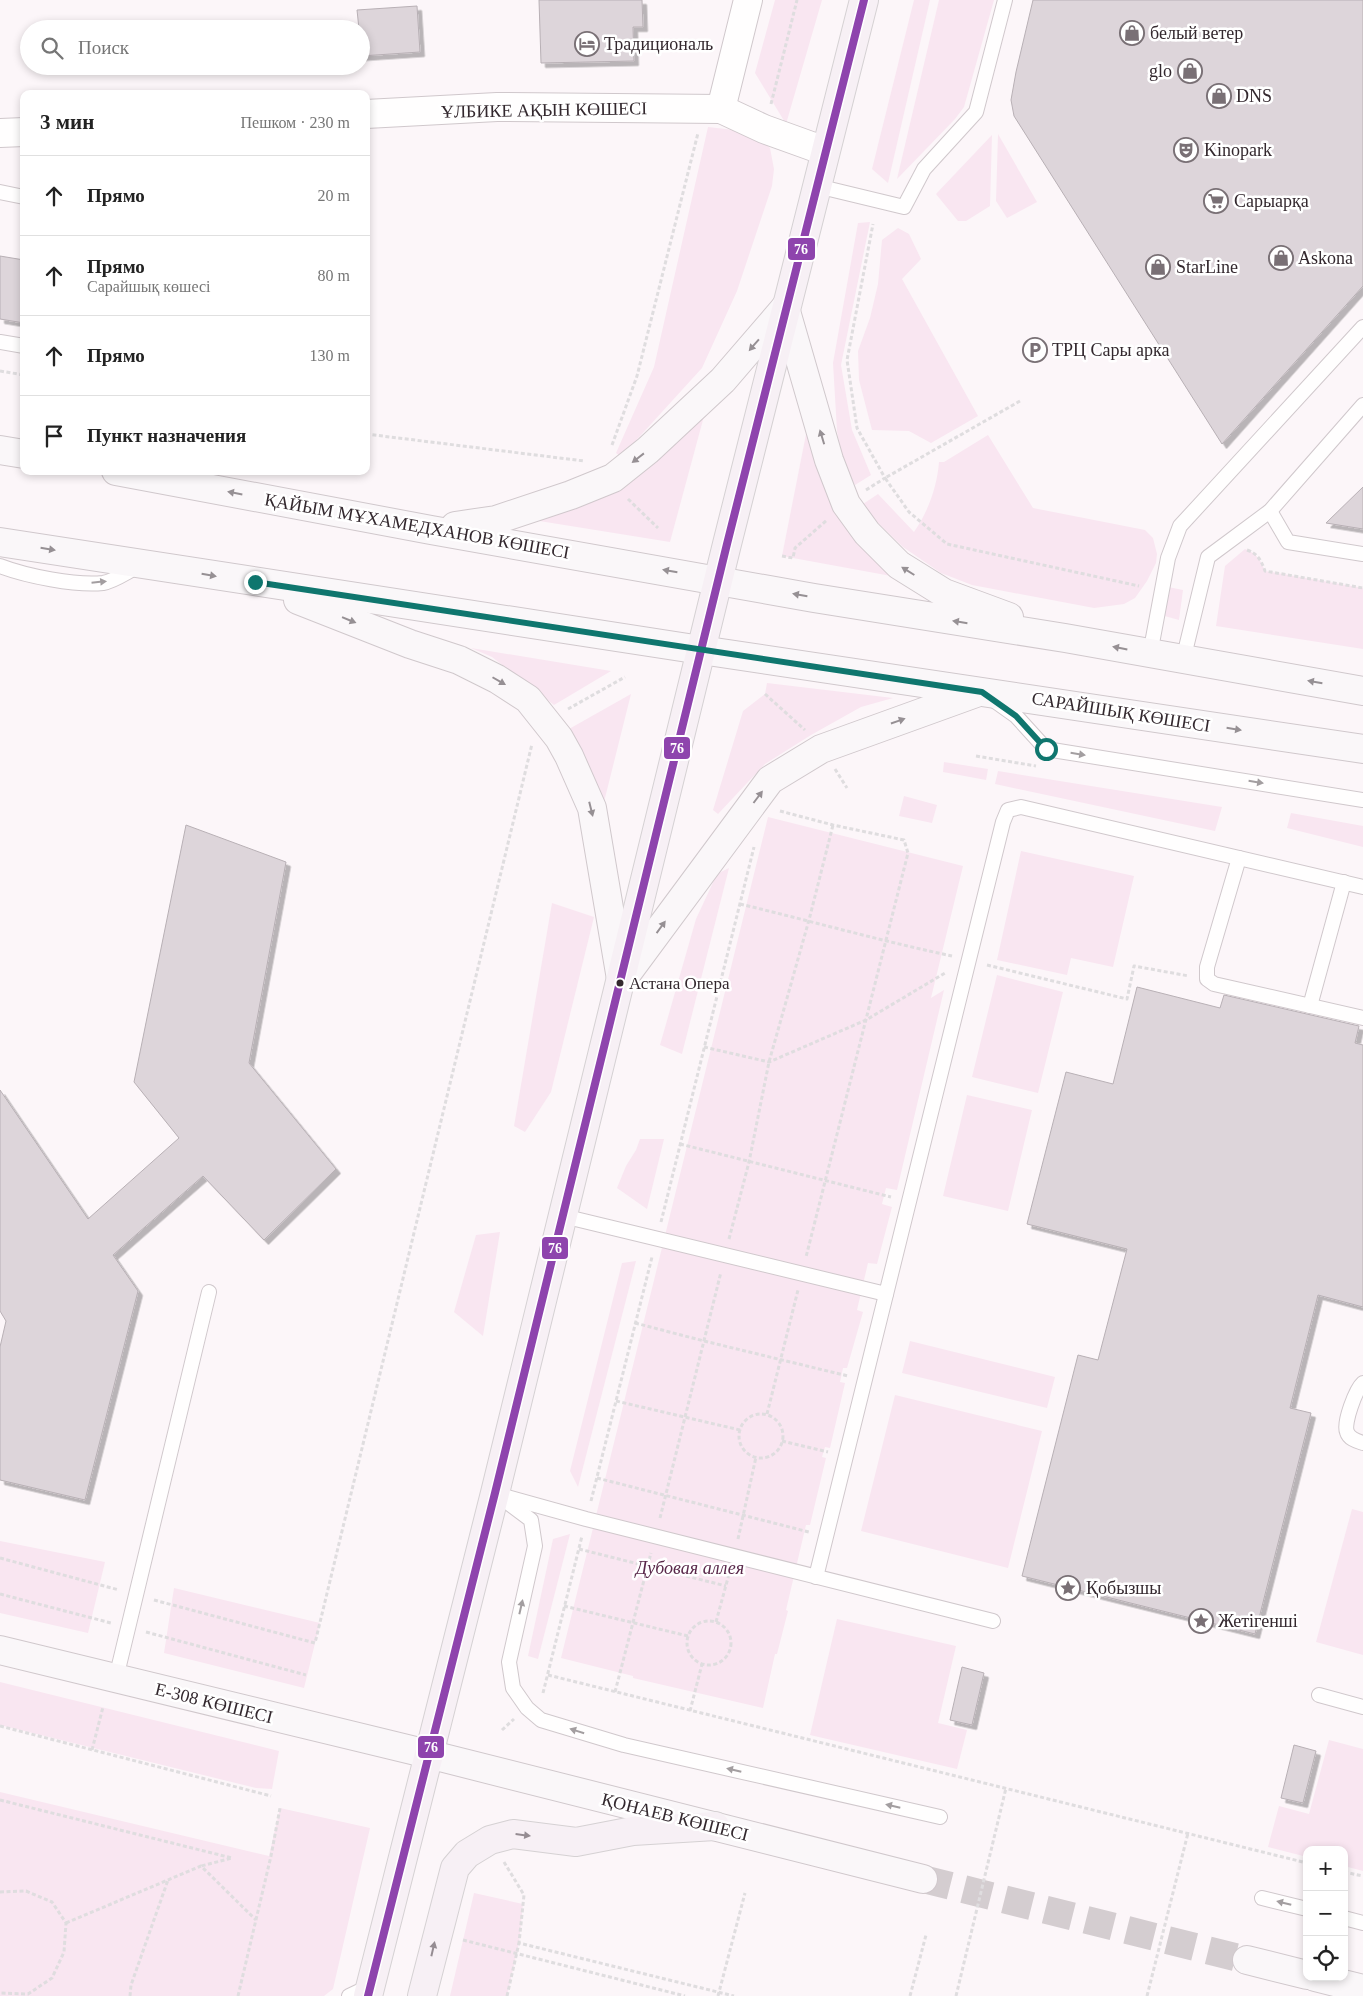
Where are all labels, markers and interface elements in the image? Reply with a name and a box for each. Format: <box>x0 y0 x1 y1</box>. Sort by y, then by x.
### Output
search box <box>20 20 370 75</box>
shop icon: белый ветер <box>1119 20 1145 46</box>
place label: белый ветер <box>1150 23 1243 43</box>
hotel icon: Традициональ <box>574 31 600 57</box>
icon: search <box>38 34 66 62</box>
place label: Традициональ <box>604 34 713 54</box>
text: Поиск <box>78 37 129 58</box>
shop icon: glo <box>1177 58 1203 84</box>
place label: glo <box>1149 61 1172 81</box>
shop icon: DNS <box>1206 83 1232 109</box>
place label: DNS <box>1236 86 1272 106</box>
street label: ҰЛБИКЕ АҚЫН КӨШЕСІ <box>441 98 647 122</box>
text: 3 мин <box>40 110 94 134</box>
text: Пешком · 230 m <box>240 114 350 131</box>
theatre icon: Kinopark <box>1173 137 1199 163</box>
place label: Kinopark <box>1204 140 1272 160</box>
icon: ahead <box>40 182 68 210</box>
text: Прямо <box>87 185 145 206</box>
text: 20 m <box>318 187 350 204</box>
supermarket icon: Сарыарқа <box>1203 188 1229 214</box>
place label: Сарыарқа <box>1234 191 1309 211</box>
line badge: 76 <box>787 237 816 261</box>
text: 76 <box>794 242 808 257</box>
shop icon: Askona <box>1268 245 1294 271</box>
place label: Askona <box>1298 248 1353 268</box>
shop icon: StarLine <box>1145 254 1171 280</box>
text: Прямо <box>87 256 145 277</box>
place label: StarLine <box>1176 257 1238 277</box>
icon: ahead <box>40 262 68 290</box>
text: 80 m <box>318 267 350 284</box>
text: Сарайшық көшесі <box>87 278 210 295</box>
parking icon: ТРЦ Сары арка <box>1022 337 1048 363</box>
one-way arrow <box>748 338 759 351</box>
place label: ТРЦ Сары арка <box>1052 340 1170 360</box>
icon: ahead <box>40 342 68 370</box>
text: Прямо <box>87 345 145 366</box>
text: 130 m <box>310 347 350 364</box>
icon: arrive <box>40 422 68 450</box>
text: Пункт назначения <box>87 425 246 446</box>
one-way arrow <box>818 430 826 445</box>
one-way arrow <box>632 453 645 464</box>
one-way arrow <box>226 489 242 497</box>
street label: ҚАЙЫМ МҰХАМЕДХАНОВ КӨШЕСІ <box>263 489 571 563</box>
one-way arrow <box>41 545 57 553</box>
one-way arrow <box>901 566 914 575</box>
one-way arrow <box>663 567 678 575</box>
one-way arrow <box>201 571 217 579</box>
route end <box>244 571 267 594</box>
one-way arrow <box>92 578 108 586</box>
one-way arrow <box>792 591 807 599</box>
one-way arrow <box>342 616 356 624</box>
one-way arrow <box>952 617 968 625</box>
one-way arrow <box>1112 644 1128 652</box>
one-way arrow <box>492 677 507 685</box>
one-way arrow <box>1307 678 1323 686</box>
street label: САРАЙШЫҚ КӨШЕСІ <box>1030 688 1212 736</box>
one-way arrow <box>891 716 906 724</box>
one-way arrow <box>1226 726 1242 734</box>
line badge: 76 <box>663 736 691 760</box>
route start <box>1035 738 1058 761</box>
text: 76 <box>670 741 684 756</box>
one-way arrow <box>1070 750 1086 758</box>
one-way arrow <box>1248 779 1264 787</box>
one-way arrow <box>753 790 763 804</box>
one-way arrow <box>587 802 595 817</box>
one-way arrow <box>656 920 666 934</box>
place label: Астана Опера <box>629 974 730 993</box>
marker: Астана Опера <box>615 978 625 988</box>
line badge: 76 <box>541 1236 569 1260</box>
text: 76 <box>548 1241 562 1256</box>
park label: Дубовая аллея <box>634 1558 744 1578</box>
place icon: Қобызшы <box>1055 1575 1081 1601</box>
place label: Қобызшы <box>1086 1578 1161 1598</box>
one-way arrow <box>517 1600 525 1615</box>
place icon: Жетігенші <box>1188 1608 1214 1634</box>
place label: Жетігенші <box>1218 1611 1298 1631</box>
street label: Е-308 КӨШЕСІ <box>153 1679 275 1727</box>
one-way arrow <box>569 1726 584 1734</box>
line badge: 76 <box>417 1735 445 1759</box>
text: 76 <box>424 1740 438 1755</box>
one-way arrow <box>727 1766 742 1774</box>
street label: ҚОНАЕВ КӨШЕСІ <box>599 1789 751 1845</box>
one-way arrow <box>885 1802 900 1810</box>
one-way arrow <box>515 1831 531 1839</box>
map controls <box>1303 1846 1348 1981</box>
button: + <box>1303 1846 1348 1891</box>
button: − <box>1303 1891 1348 1936</box>
one-way arrow <box>1277 1899 1292 1907</box>
button: locate <box>1303 1936 1348 1981</box>
one-way arrow <box>429 1941 437 1956</box>

